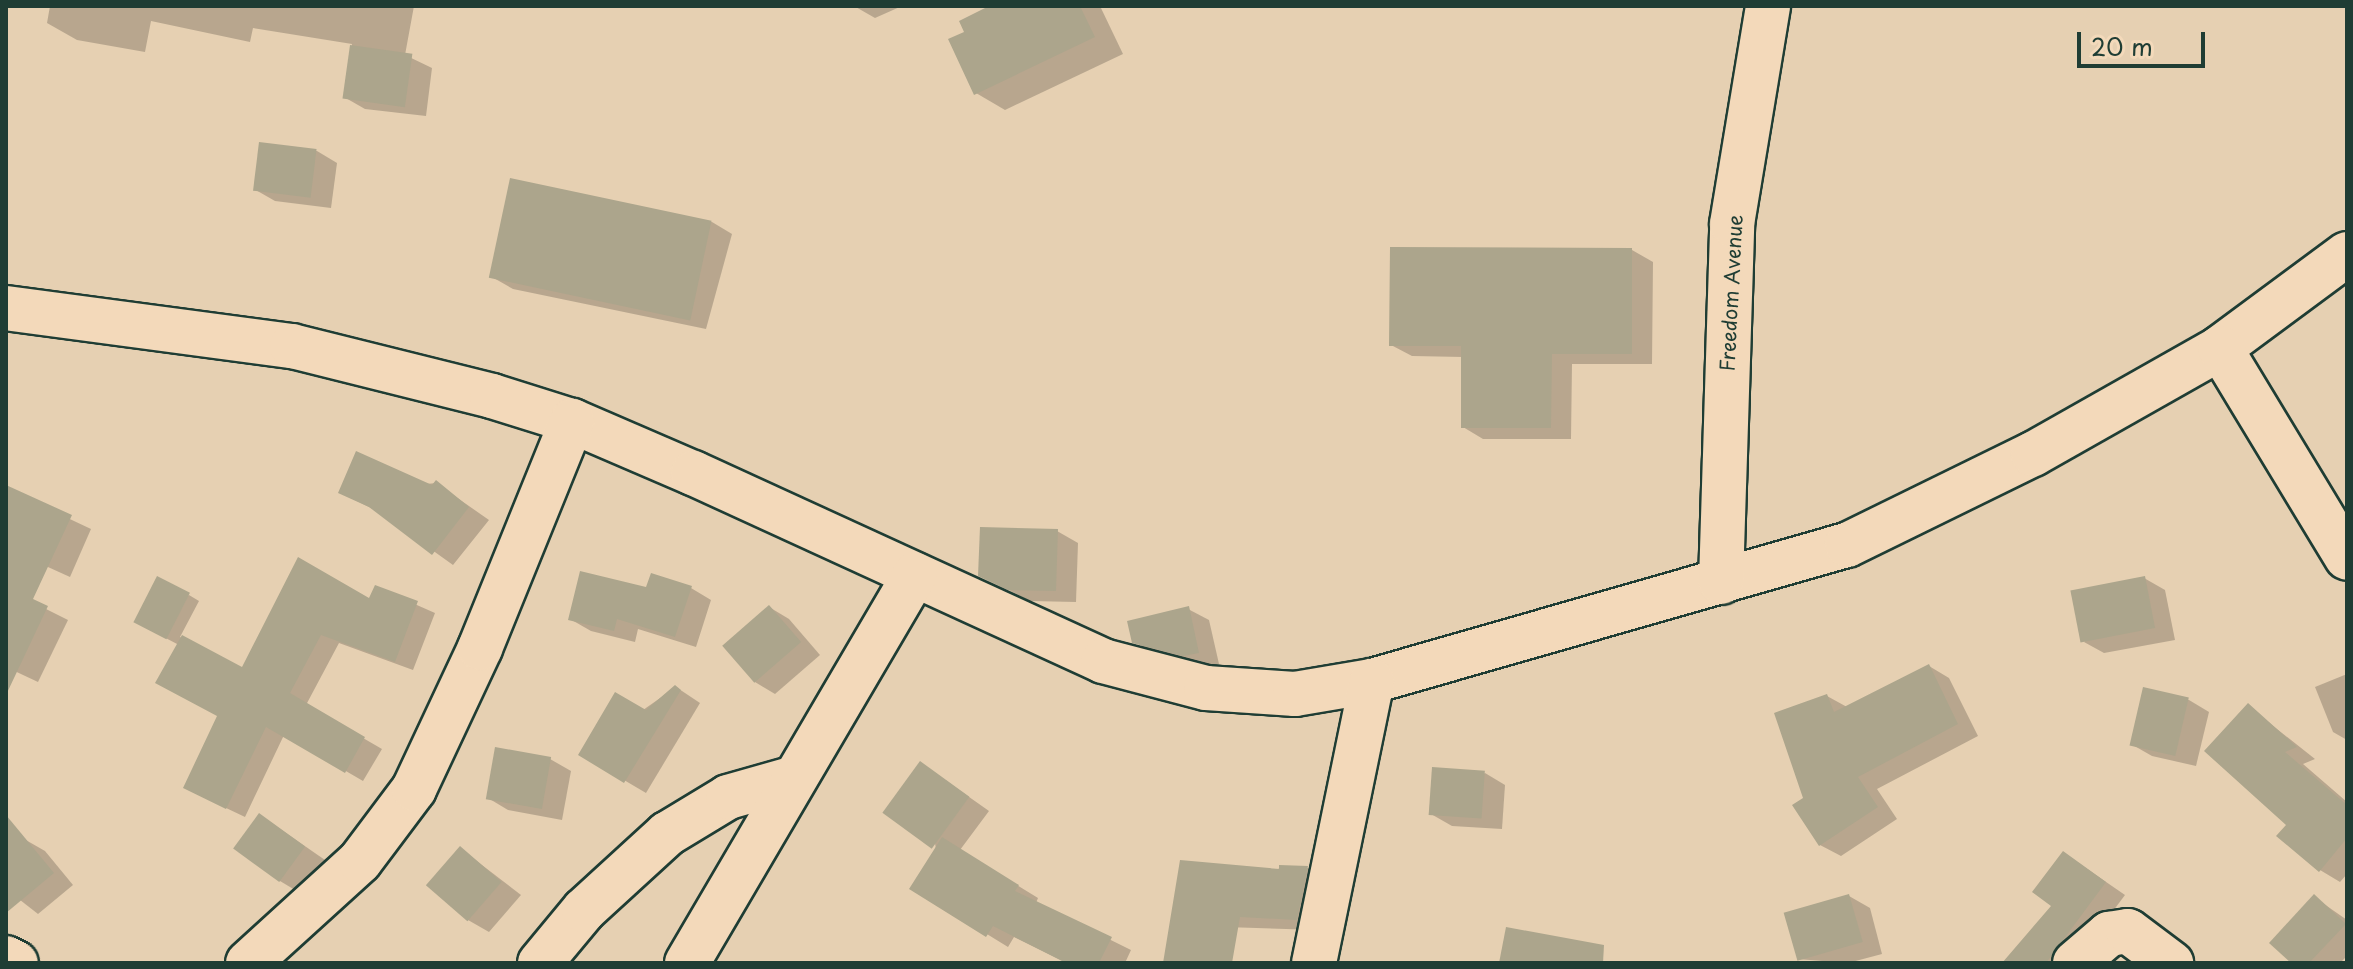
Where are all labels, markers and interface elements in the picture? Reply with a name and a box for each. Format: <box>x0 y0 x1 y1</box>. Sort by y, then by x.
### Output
scale bar <box>2081 16 2209 66</box>
text: 20 m <box>2091 28 2153 64</box>
street label: Freedom Avenue <box>1715 215 1747 371</box>

